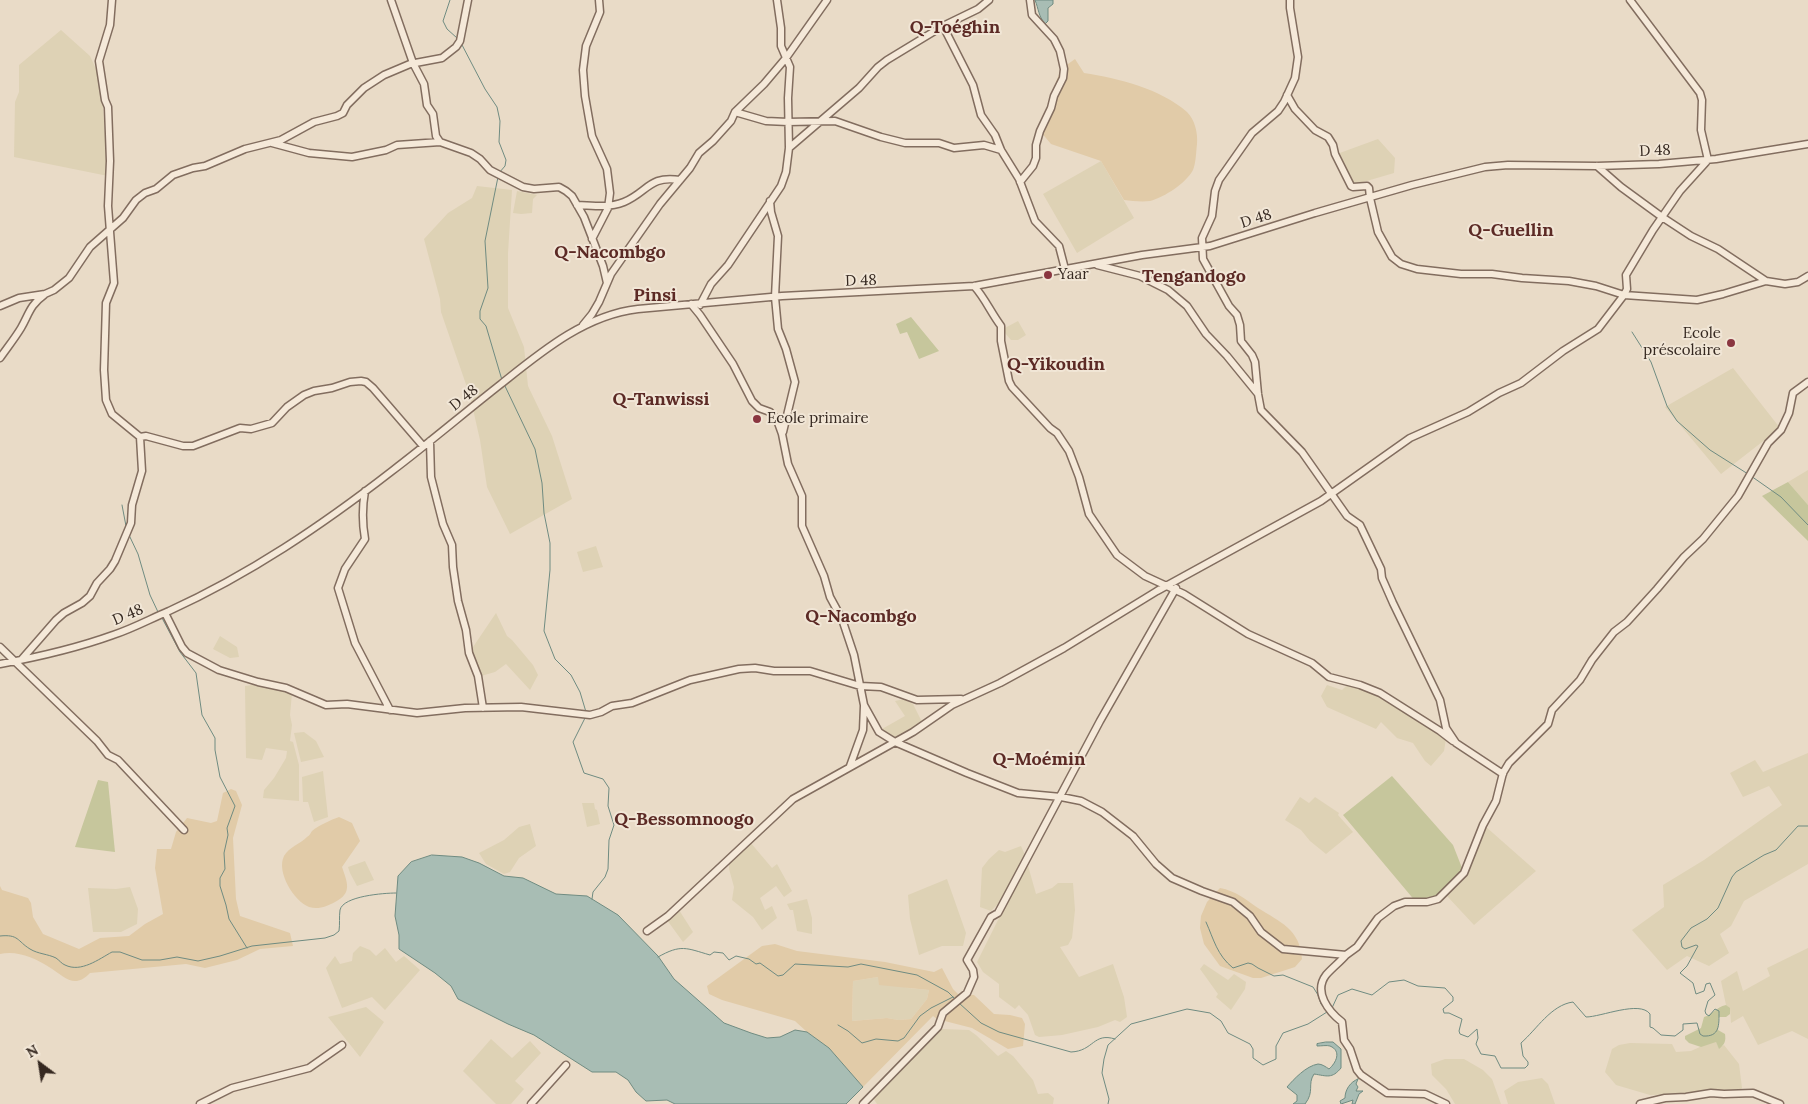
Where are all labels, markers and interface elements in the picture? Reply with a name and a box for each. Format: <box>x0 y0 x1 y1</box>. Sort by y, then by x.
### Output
district label: Q-Toéghin <box>910 17 1000 39</box>
street label: D 48 <box>1639 141 1671 161</box>
street label: D 48 <box>1238 206 1274 232</box>
district label: Q-Guellin <box>1468 220 1554 242</box>
district label: Q-Nacombgo <box>554 242 666 264</box>
place label: Yaar <box>1058 266 1089 284</box>
district label: Tengandogo <box>1142 266 1246 288</box>
marker: Yaar <box>1042 269 1054 281</box>
street label: D 48 <box>845 271 877 291</box>
district label: Pinsi <box>633 285 677 307</box>
place label: Ecole préscolaire <box>1643 325 1721 360</box>
marker: Ecole préscolaire <box>1725 337 1737 349</box>
district label: Q-Yikoudin <box>1007 354 1105 376</box>
street label: D 48 <box>446 381 482 415</box>
district label: Q-Tanwissi <box>613 389 709 411</box>
place label: Ecole primaire <box>767 410 869 428</box>
marker: Ecole primaire <box>751 413 763 425</box>
street label: D 48 <box>110 601 146 629</box>
district label: Q-Nacombgo <box>805 606 917 628</box>
district label: Q-Moémin <box>993 749 1085 771</box>
district label: Q-Bessomnoogo <box>614 809 754 831</box>
north arrow <box>15 1039 65 1089</box>
text: N <box>23 1041 42 1062</box>

